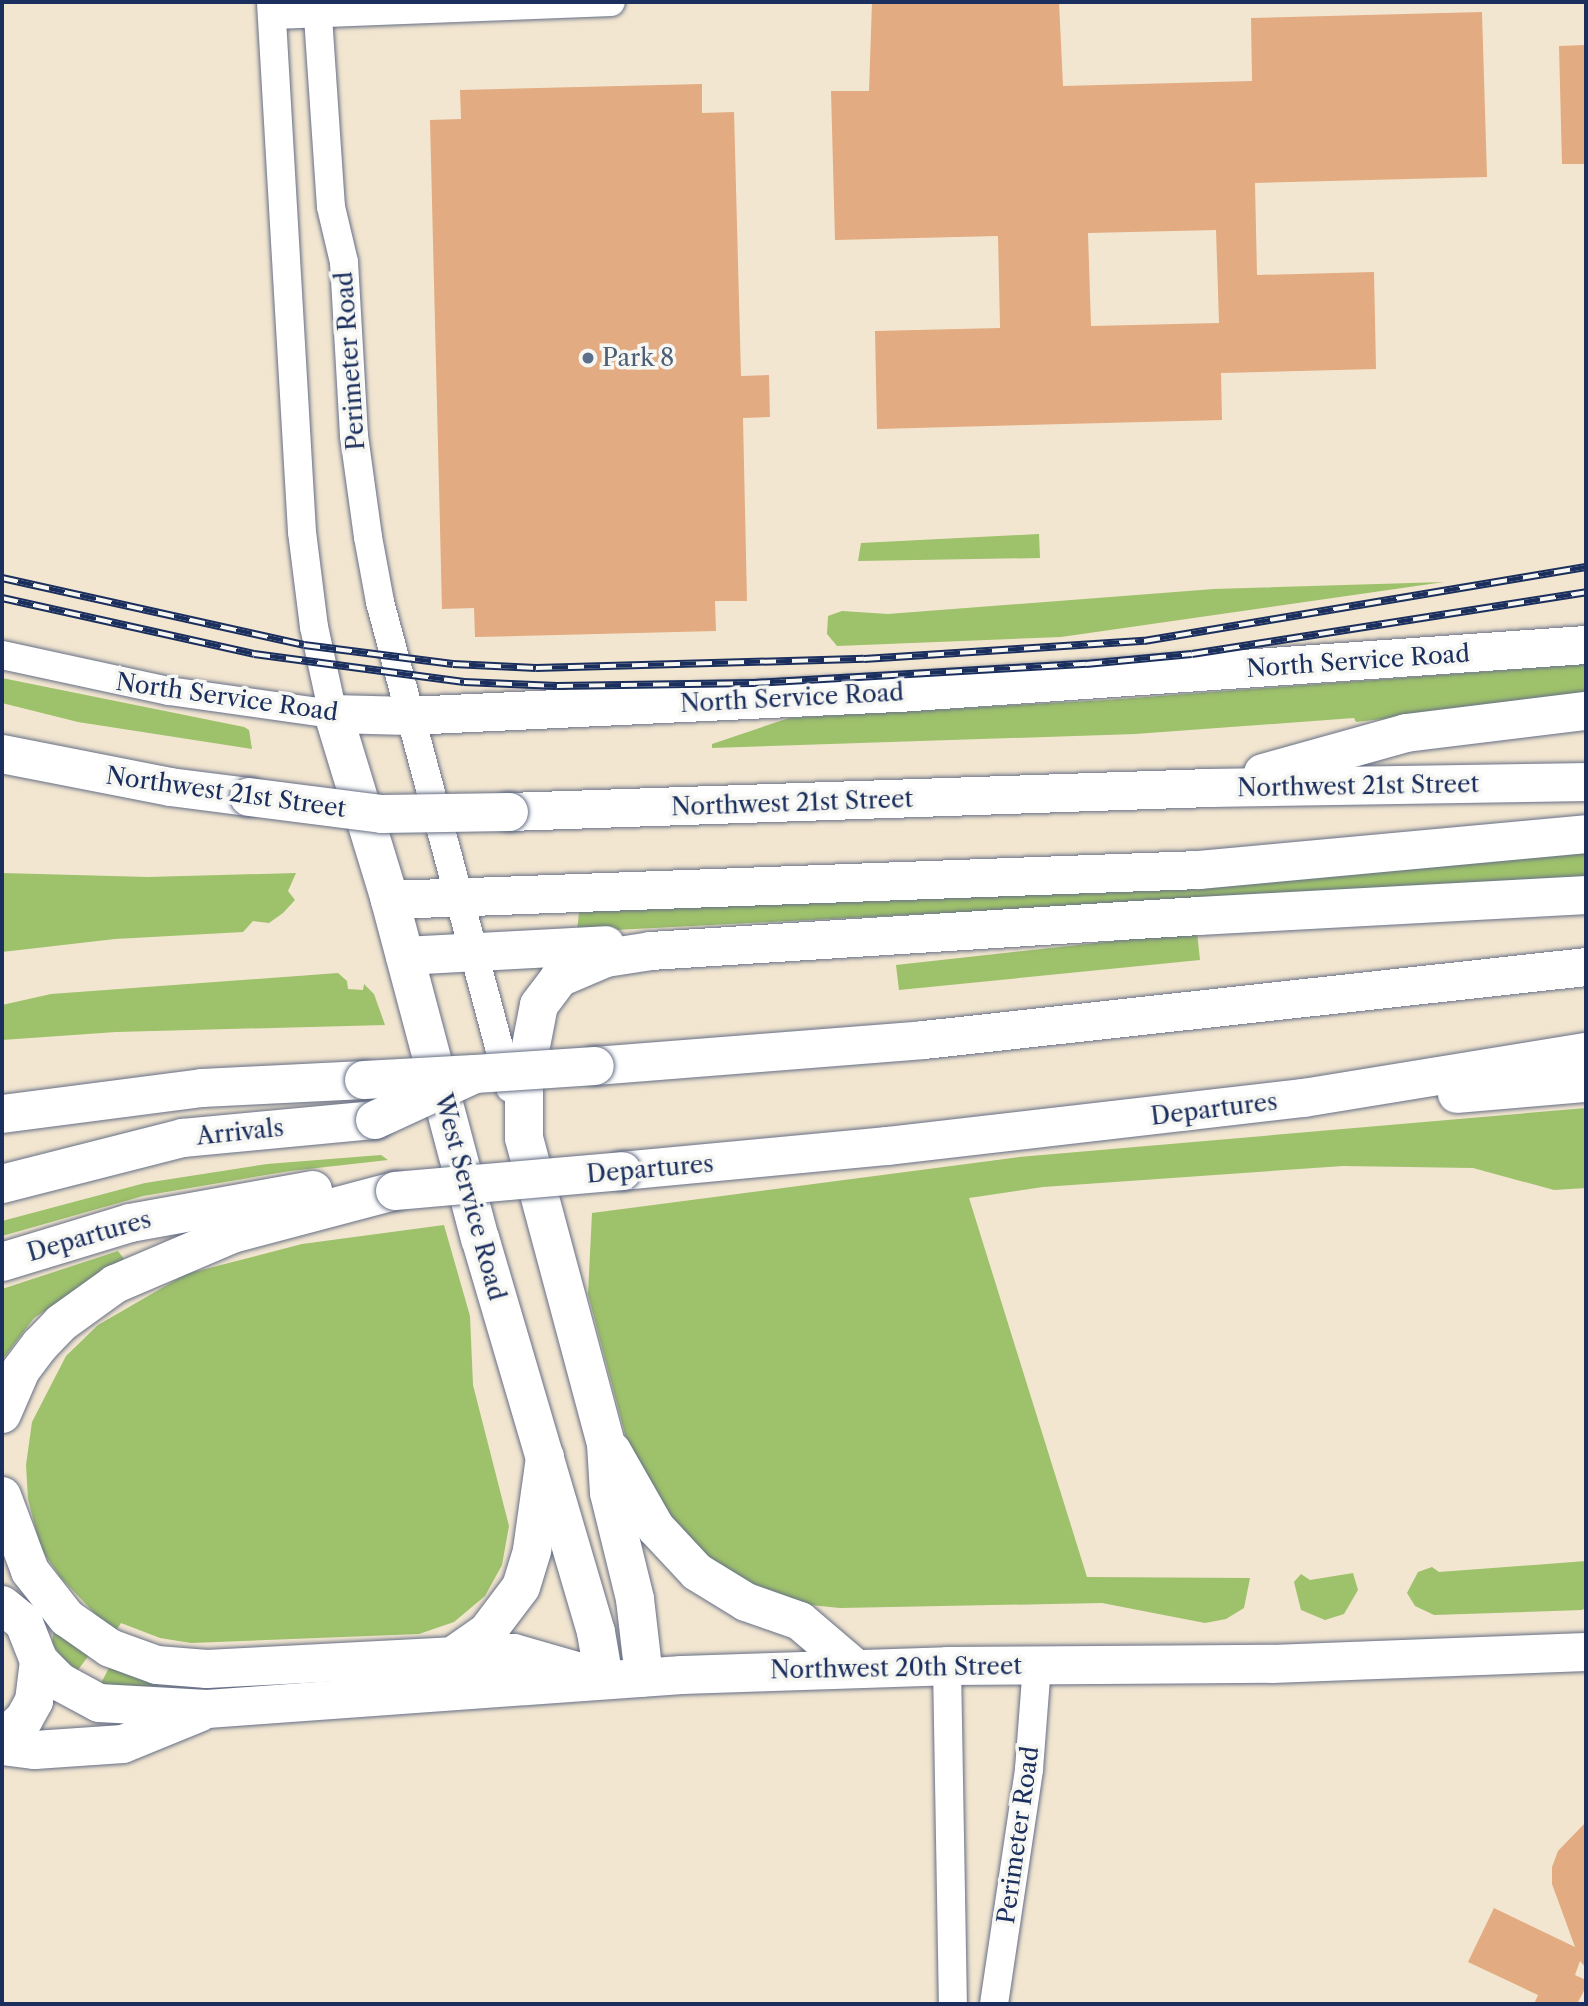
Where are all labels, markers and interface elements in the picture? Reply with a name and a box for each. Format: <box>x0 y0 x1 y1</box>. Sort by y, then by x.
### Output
street label: Perimeter Road <box>329 270 371 452</box>
place label: Park 8 <box>602 344 675 372</box>
marker: Park 8 <box>580 350 596 366</box>
street label: North Service Road <box>1245 639 1471 683</box>
street label: North Service Road <box>114 667 340 727</box>
street label: North Service Road <box>679 678 905 718</box>
street label: Northwest 21st Street <box>104 761 348 823</box>
street label: Northwest 21st Street <box>1237 769 1479 803</box>
street label: Northwest 21st Street <box>671 784 913 822</box>
street label: Departures <box>1149 1087 1279 1131</box>
street label: West Service Road <box>429 1090 511 1304</box>
street label: Arrivals <box>195 1113 285 1151</box>
street label: Departures <box>585 1149 715 1189</box>
street label: Departures <box>24 1205 154 1267</box>
street label: Northwest 20th Street <box>770 1651 1022 1685</box>
street label: Perimeter Road <box>991 1744 1045 1926</box>

